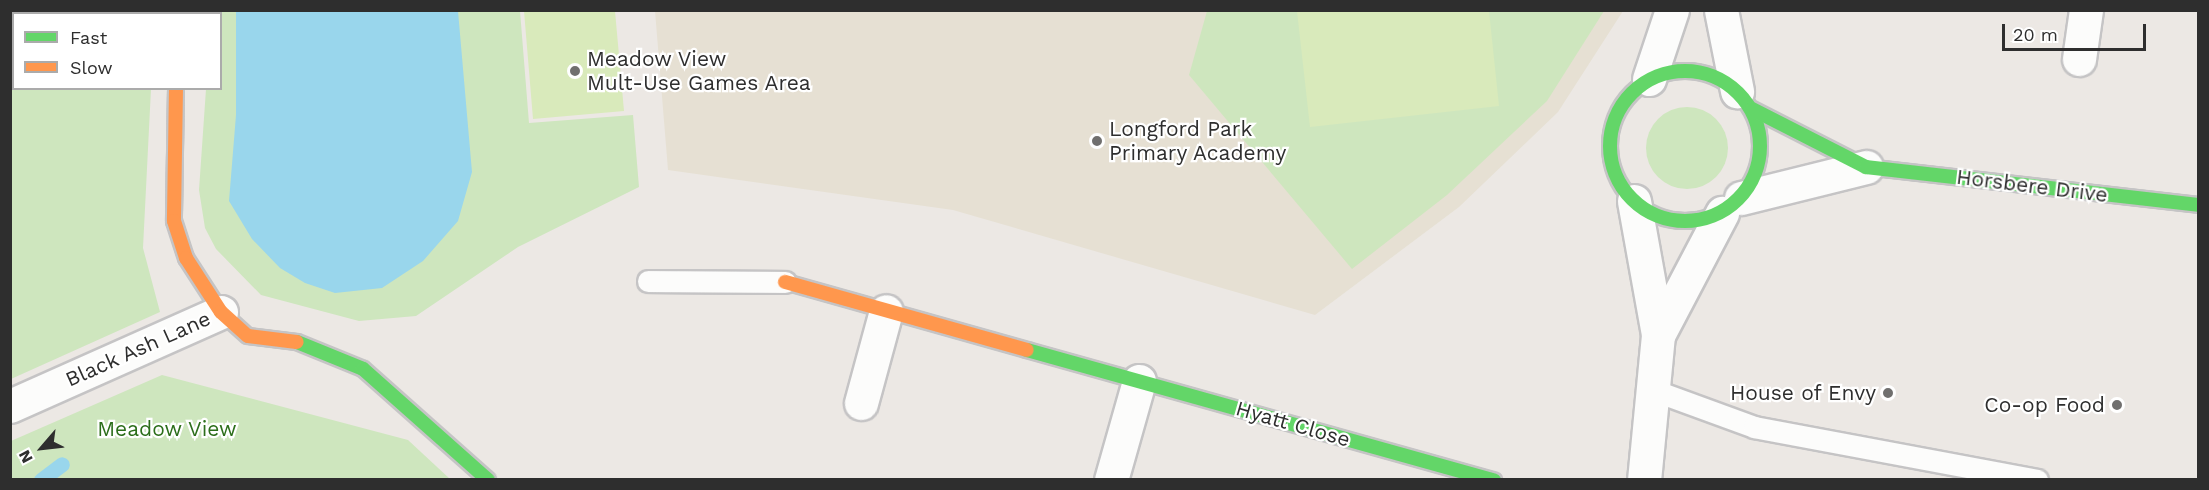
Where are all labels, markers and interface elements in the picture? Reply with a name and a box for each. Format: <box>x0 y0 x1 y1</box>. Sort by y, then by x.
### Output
legend <box>12 12 222 90</box>
scale bar <box>2005 12 2149 50</box>
text: 20 m <box>2013 24 2058 45</box>
text: Fast <box>70 27 107 48</box>
place label: Meadow View Mult-Use Games Area <box>587 46 812 96</box>
text: Slow <box>70 57 113 78</box>
marker: Meadow View Mult-Use Games Area <box>568 64 582 78</box>
place label: Longford Park Primary Academy <box>1109 116 1288 166</box>
marker: Longford Park Primary Academy <box>1090 134 1104 148</box>
street label: Horsbere Drive <box>1955 164 2109 208</box>
street label: Black Ash Lane <box>61 305 215 393</box>
place label: House of Envy <box>1729 380 1876 406</box>
marker: House of Envy <box>1881 386 1895 400</box>
place label: Co-op Food <box>1984 392 2105 418</box>
street label: Hyatt Close <box>1233 396 1353 452</box>
marker: Co-op Food <box>2110 398 2124 412</box>
park label: Meadow View <box>97 416 237 442</box>
north arrow <box>12 418 72 478</box>
text: N <box>14 447 37 466</box>

